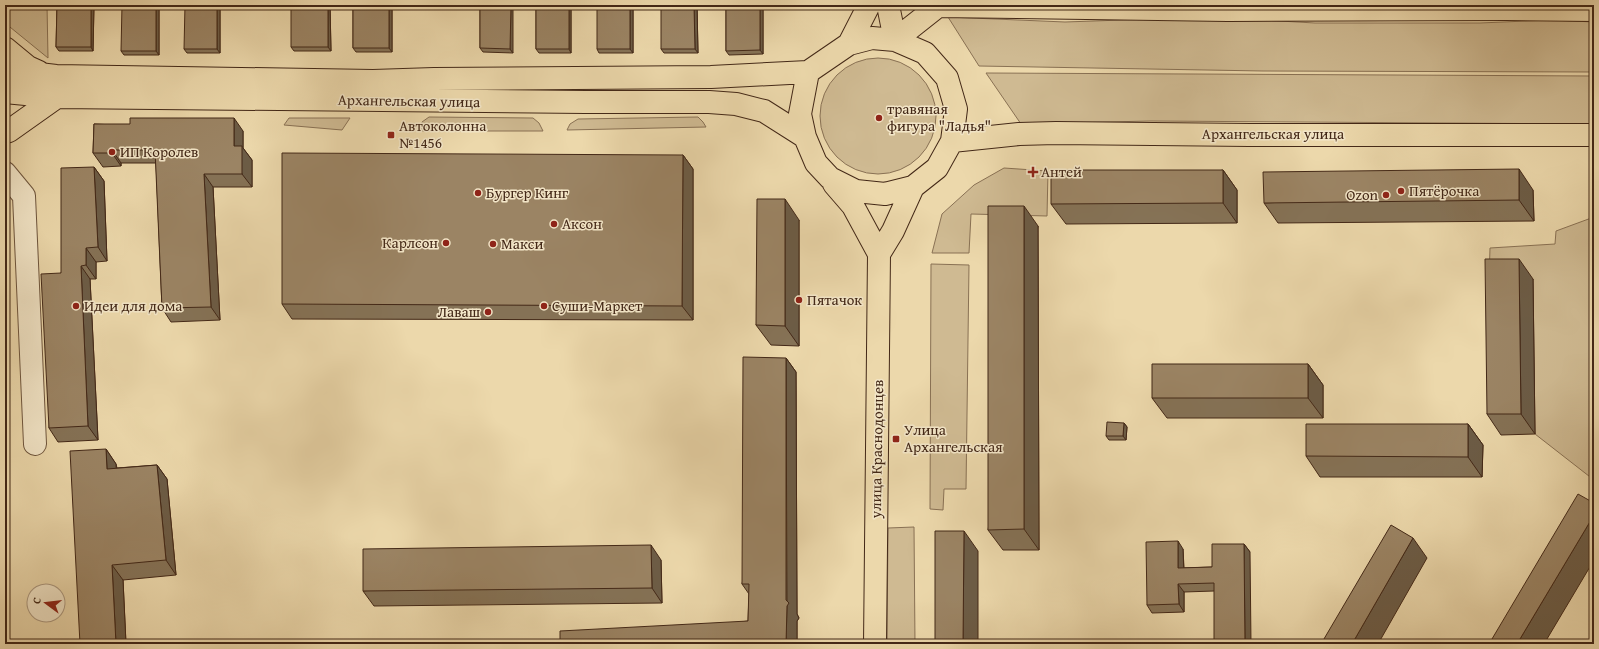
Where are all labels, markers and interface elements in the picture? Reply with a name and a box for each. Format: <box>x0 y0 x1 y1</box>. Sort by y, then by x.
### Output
street label: Архангельская улица <box>338 89 481 112</box>
place label: травяная фигура "Ладья" <box>887 98 991 136</box>
marker: травяная фигура "Ладья" <box>874 113 884 123</box>
place label: Автоколонна №1456 <box>399 115 487 153</box>
street label: Архангельская улица <box>1202 123 1345 144</box>
marker: Автоколонна №1456 <box>386 130 396 140</box>
place label: ИП Королев <box>120 141 198 162</box>
marker: ИП Королев <box>107 147 117 157</box>
place label: Антей <box>1041 161 1082 182</box>
marker: Антей <box>1028 167 1038 177</box>
place label: Пятёрочка <box>1409 180 1480 201</box>
place label: Бургер Кинг <box>486 182 569 203</box>
place label: Ozon <box>1346 184 1379 205</box>
marker: Пятёрочка <box>1396 186 1406 196</box>
marker: Бургер Кинг <box>473 188 483 198</box>
marker: Ozon <box>1381 190 1391 200</box>
place label: Аксон <box>562 213 602 234</box>
marker: Аксон <box>549 219 559 229</box>
place label: Карлсон <box>382 232 438 253</box>
place label: Макси <box>501 233 543 254</box>
marker: Карлсон <box>441 238 451 248</box>
marker: Макси <box>488 239 498 249</box>
place label: Пятачок <box>807 289 862 310</box>
place label: Идеи для дома <box>84 295 183 316</box>
place label: Суши-Маркет <box>552 295 643 316</box>
marker: Пятачок <box>794 295 804 305</box>
marker: Идеи для дома <box>71 301 81 311</box>
place label: Лаваш <box>438 301 480 322</box>
marker: Суши-Маркет <box>539 301 549 311</box>
marker: Лаваш <box>483 307 493 317</box>
street label: улица Краснодонцев <box>865 379 888 519</box>
place label: Улица Архангельская <box>904 419 1003 457</box>
marker: Улица Архангельская <box>891 434 901 444</box>
north arrow <box>26 583 66 623</box>
text: С <box>28 595 45 605</box>

